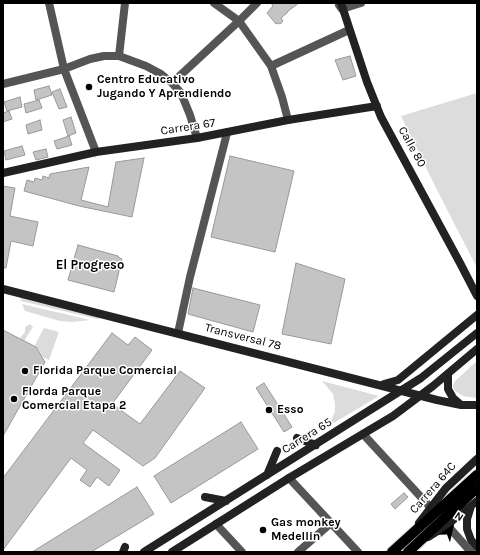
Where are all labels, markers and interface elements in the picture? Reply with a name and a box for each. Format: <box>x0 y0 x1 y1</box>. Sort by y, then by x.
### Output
place label: Centro Educativo Jugando Y Aprendiendo <box>97 73 231 101</box>
marker: Centro Educativo Jugando Y Aprendiendo <box>84 82 94 92</box>
street label: Carrera 67 <box>160 116 216 138</box>
street label: Calle 80 <box>395 124 429 170</box>
district label: El Progreso <box>56 257 124 273</box>
street label: Transversal 78 <box>203 321 283 353</box>
place label: Florida Parque Comercial <box>33 364 177 378</box>
marker: Florida Parque Comercial <box>20 366 30 376</box>
place label: Florda Parque Comercial Etapa 2 <box>22 385 126 413</box>
marker: Florda Parque Comercial Etapa 2 <box>9 394 19 404</box>
place label: Esso <box>277 403 303 417</box>
marker: Esso <box>264 405 274 415</box>
street label: Carrera 65 <box>279 415 335 457</box>
street label: Carrera 64C <box>407 459 459 517</box>
north arrow <box>432 507 472 547</box>
text: N <box>452 509 466 524</box>
place label: Gas monkey Medellin <box>271 516 341 544</box>
marker: Gas monkey Medellin <box>258 525 268 535</box>

